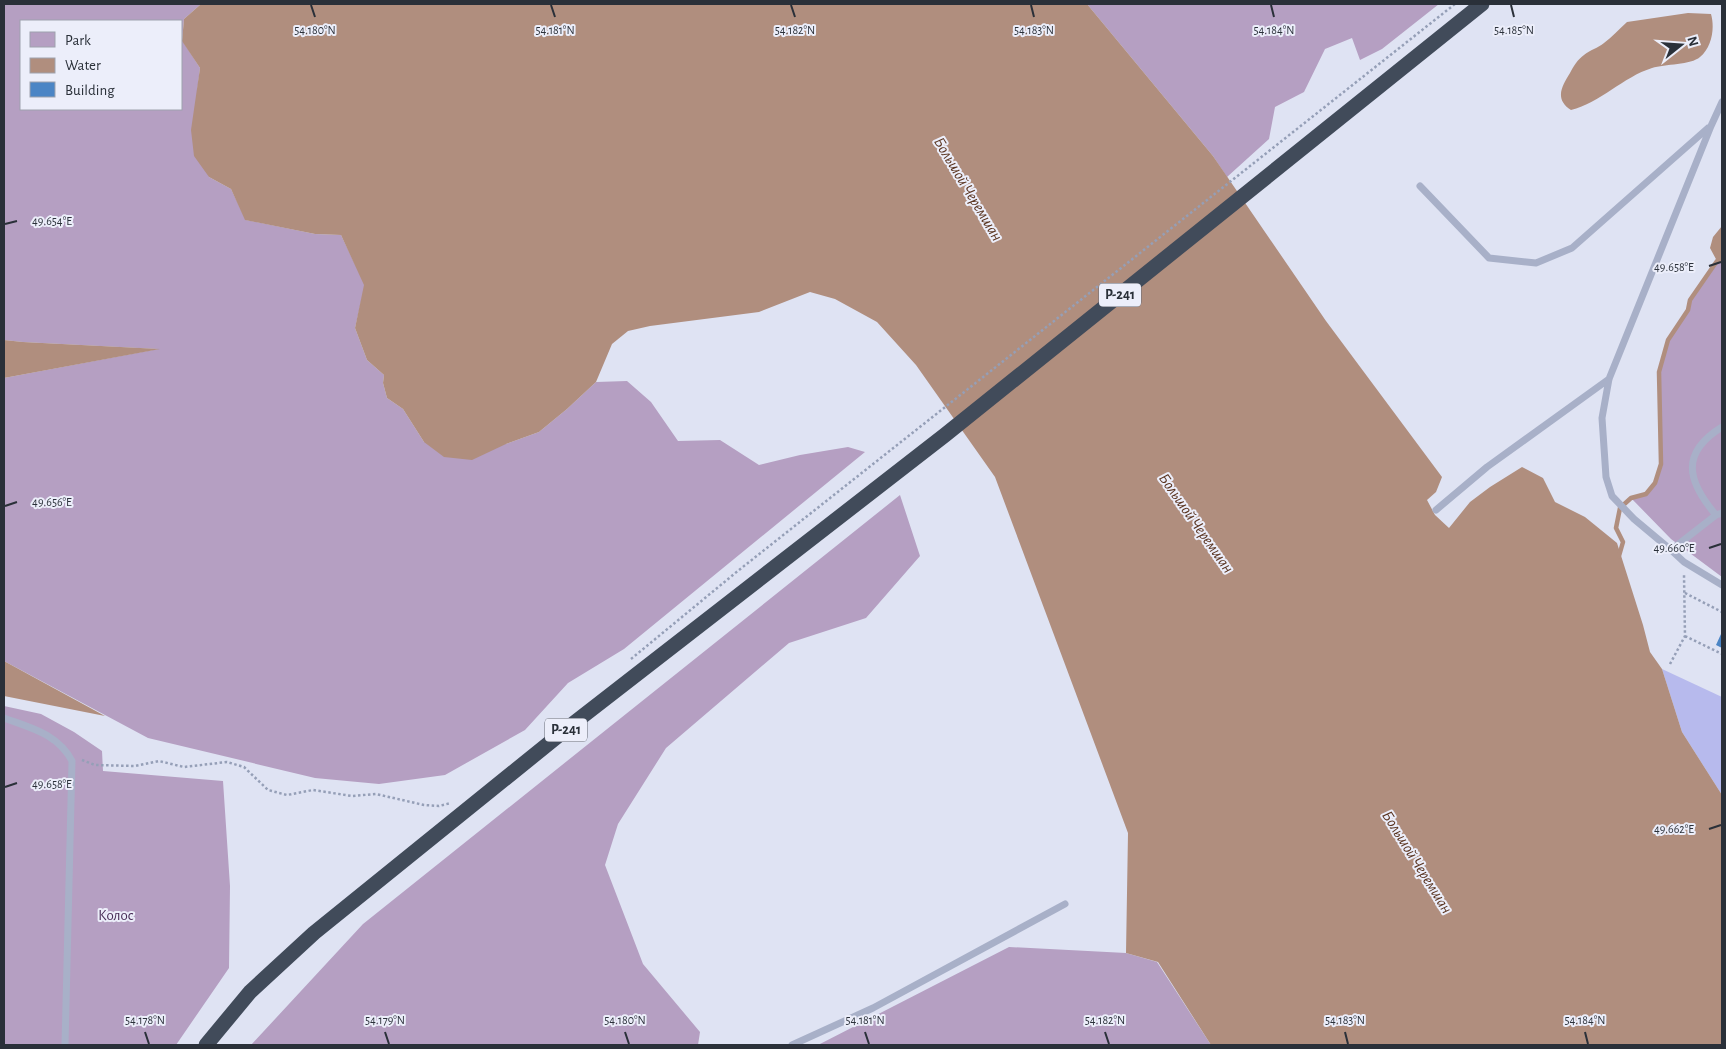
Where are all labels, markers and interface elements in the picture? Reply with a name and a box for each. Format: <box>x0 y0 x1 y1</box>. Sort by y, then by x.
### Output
legend <box>20 20 182 110</box>
north arrow <box>1656 20 1706 70</box>
text: 54.180°N <box>294 24 336 36</box>
text: 54.181°N <box>535 24 575 36</box>
text: 54.182°N <box>775 24 815 36</box>
text: 54.183°N <box>1014 24 1054 36</box>
text: 54.184°N <box>1254 24 1294 36</box>
text: 54.185°N <box>1494 24 1534 36</box>
text: Park <box>65 33 91 48</box>
text: N <box>1684 35 1701 48</box>
text: Water <box>65 58 101 73</box>
text: Building <box>65 83 115 98</box>
water label: Большой Черемшан <box>930 134 1005 244</box>
text: 49.654°E <box>32 215 72 227</box>
text: 49.658°E <box>1654 261 1694 273</box>
road number: Р-241 <box>1099 284 1141 306</box>
water label: Большой Черемшан <box>1155 470 1236 576</box>
text: 49.656°E <box>32 496 72 508</box>
text: 49.660°E <box>1653 542 1695 554</box>
road number: Р-241 <box>545 718 587 742</box>
text: 49.658°E <box>32 778 72 790</box>
water label: Большой Черемшан <box>1378 808 1455 917</box>
text: 49.662°E <box>1654 823 1694 835</box>
park label: Колос <box>98 908 134 923</box>
text: 54.178°N <box>125 1014 165 1026</box>
text: 54.179°N <box>365 1014 405 1026</box>
text: 54.180°N <box>604 1014 646 1026</box>
text: 54.181°N <box>845 1014 885 1026</box>
text: 54.182°N <box>1085 1014 1125 1026</box>
text: 54.183°N <box>1325 1014 1365 1026</box>
text: 54.184°N <box>1565 1014 1605 1026</box>

